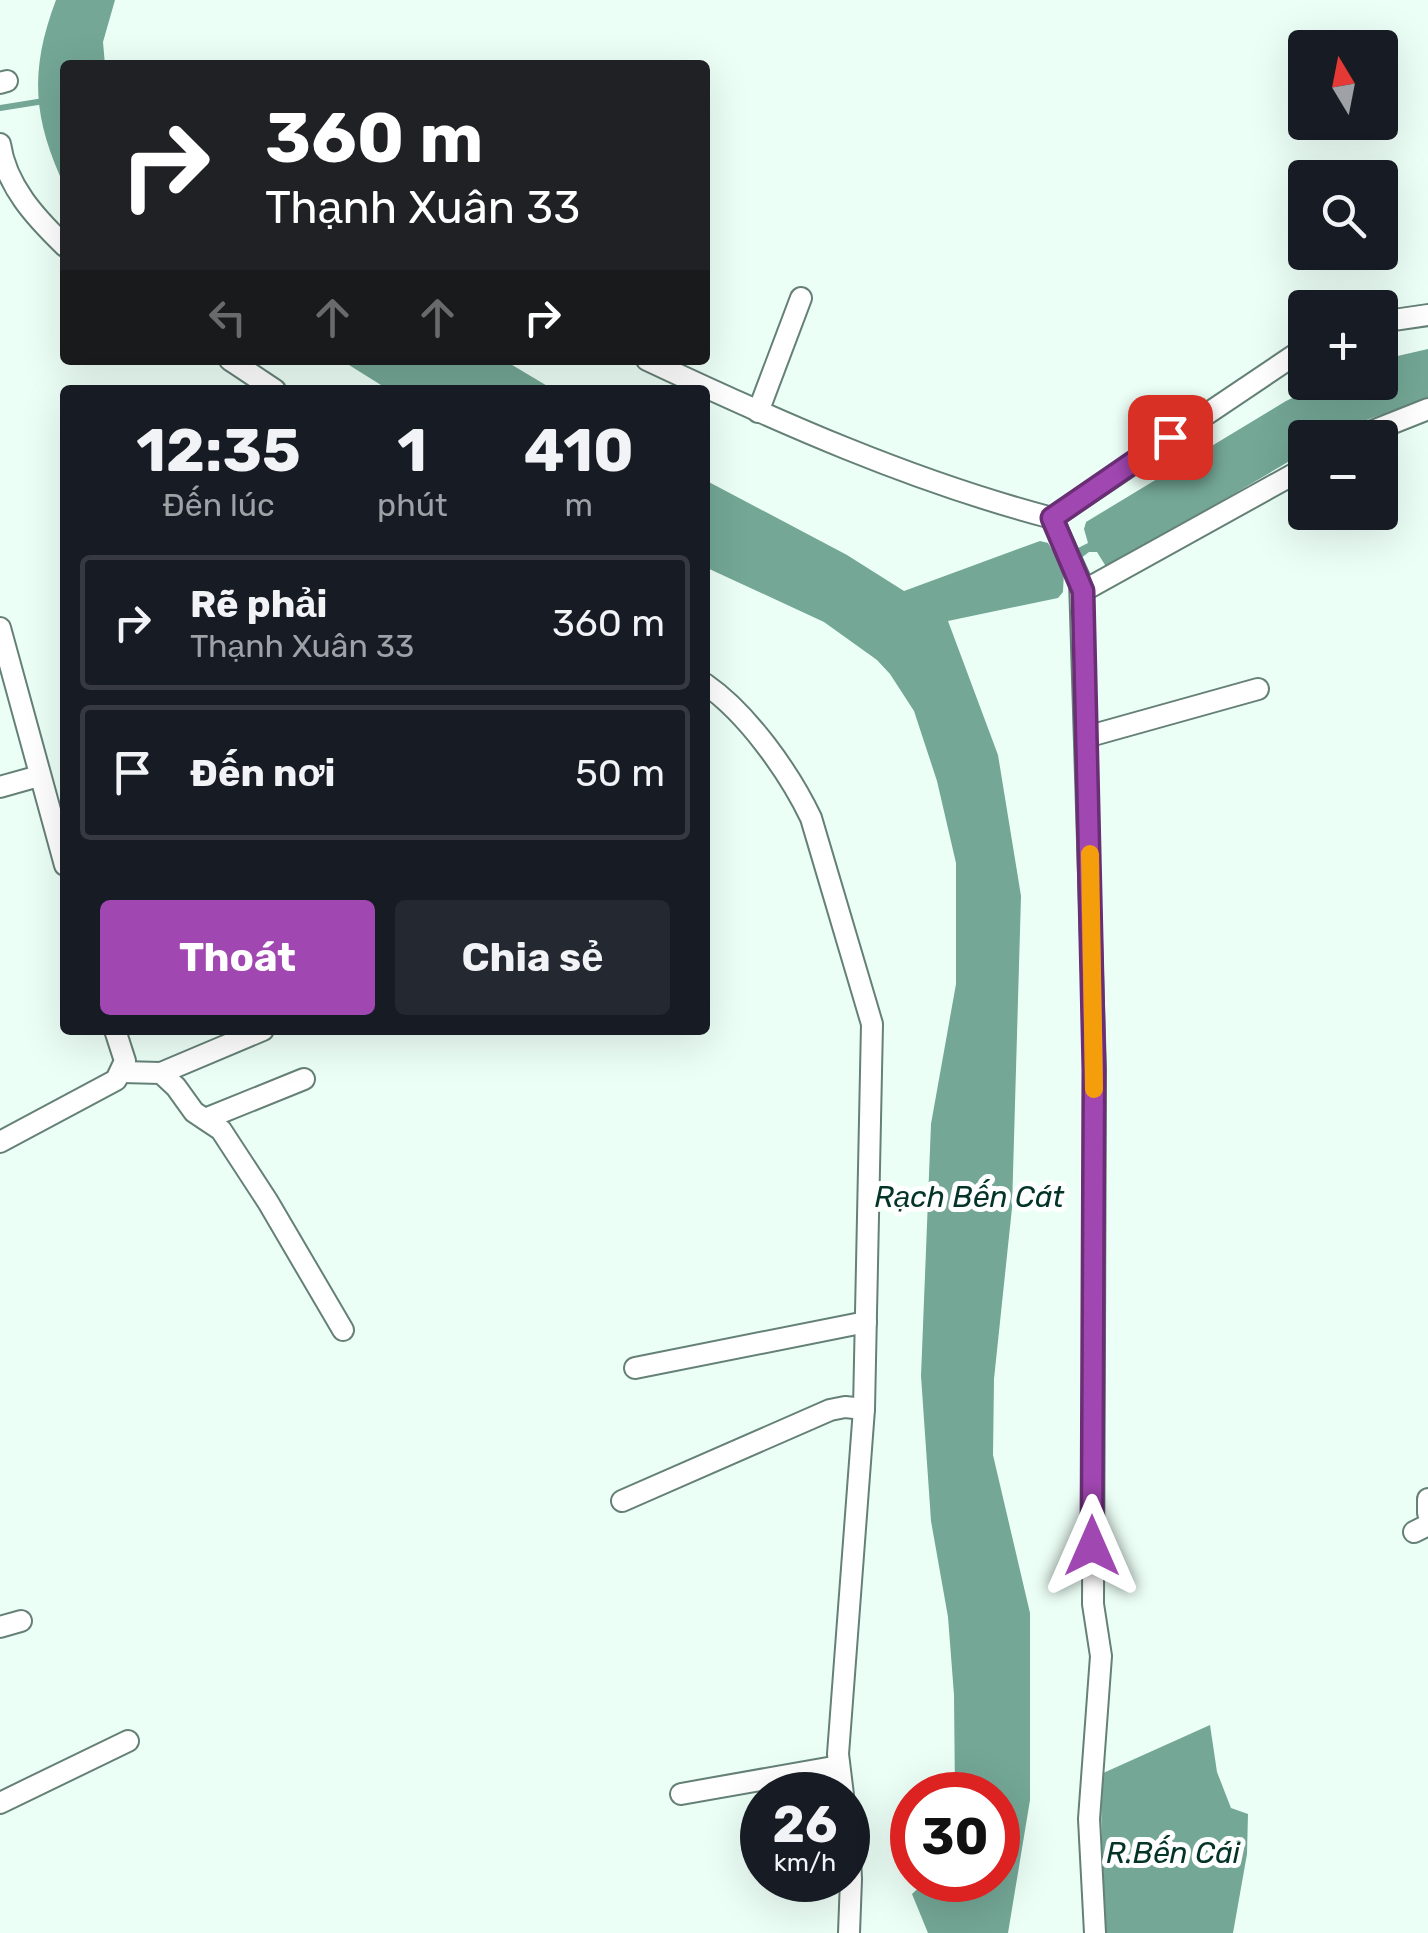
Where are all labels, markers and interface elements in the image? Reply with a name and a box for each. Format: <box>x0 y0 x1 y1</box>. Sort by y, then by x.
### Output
north arrow <box>1288 30 1398 140</box>
map controls <box>1288 30 1398 530</box>
text: 360 m <box>265 97 483 180</box>
icon: right <box>100 100 230 230</box>
button: search <box>1288 160 1398 270</box>
text: Thạnh Xuân 33 <box>265 181 580 234</box>
icon: left <box>200 290 255 345</box>
icon: ahead <box>305 290 360 345</box>
icon: ahead <box>410 290 465 345</box>
icon: right <box>515 290 570 345</box>
button: + <box>1288 290 1398 400</box>
pin <box>1128 395 1213 480</box>
icon: arrive <box>1143 410 1198 465</box>
text: 12:35 <box>136 415 301 486</box>
text: 1 <box>397 415 427 486</box>
text: 410 <box>524 415 634 486</box>
button: − <box>1288 420 1398 530</box>
text: Đến lúc <box>162 486 275 524</box>
text: phút <box>377 486 447 524</box>
text: m <box>564 486 593 524</box>
text: Rẽ phải <box>190 581 327 627</box>
icon: right <box>105 595 160 650</box>
text: 360 m <box>552 600 665 646</box>
text: Thạnh Xuân 33 <box>190 627 414 665</box>
icon: arrive <box>105 745 160 800</box>
text: Đến nơi <box>190 750 335 796</box>
text: 50 m <box>575 750 665 796</box>
button: Thoát <box>100 900 375 1015</box>
button: Chia sẻ <box>395 900 670 1015</box>
water label: Rạch Bến Cát <box>874 1179 1065 1215</box>
position arrow <box>1040 1494 1144 1598</box>
speed limit sign: 30 <box>890 1772 1020 1902</box>
text: 26 <box>772 1795 838 1855</box>
water label: R.Bến Cái <box>1106 1835 1241 1871</box>
text: km/h <box>774 1848 836 1877</box>

